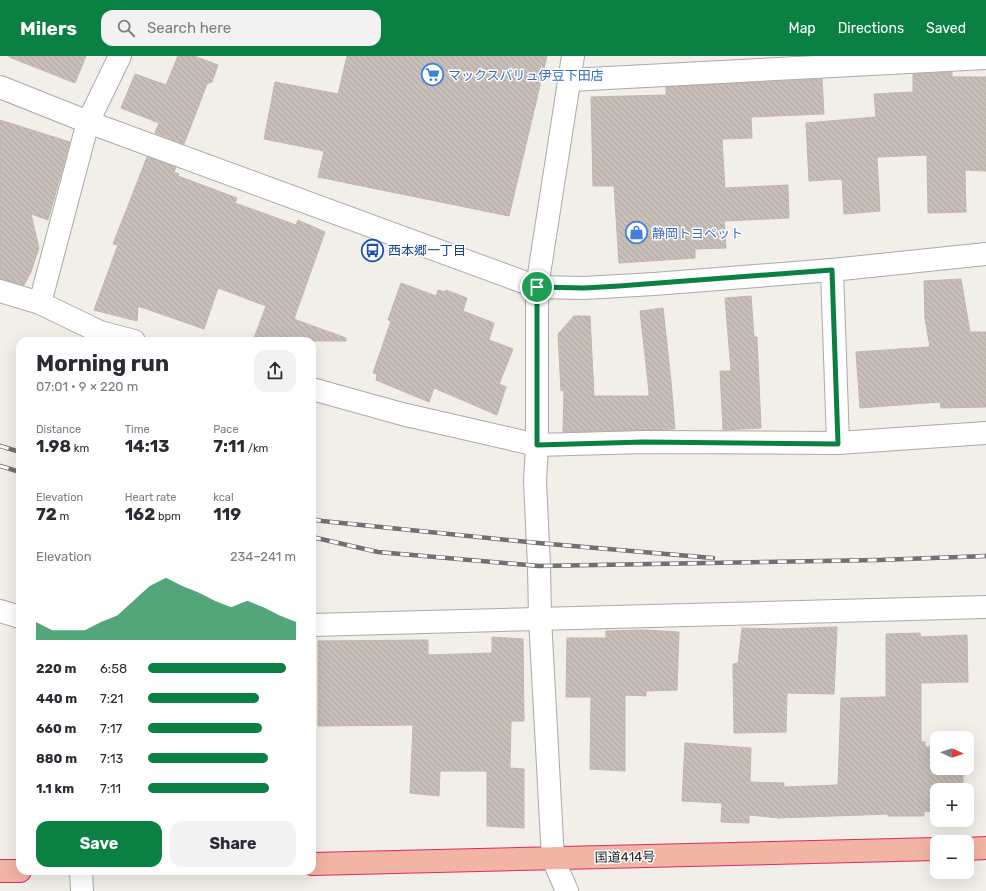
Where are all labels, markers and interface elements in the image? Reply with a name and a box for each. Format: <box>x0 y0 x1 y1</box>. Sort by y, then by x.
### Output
search box <box>101 10 381 46</box>
text: Milers <box>20 17 77 40</box>
icon: search <box>115 17 137 39</box>
text: Search here <box>147 19 231 37</box>
text: Map <box>789 20 816 37</box>
text: Directions <box>838 20 904 37</box>
text: Saved <box>926 20 966 37</box>
supermarket icon: マックスバリュ伊豆下田店 <box>419 62 445 88</box>
place label: マックスバリュ伊豆下田店 <box>448 68 604 83</box>
shop icon: 静岡トヨペット <box>623 220 649 246</box>
place label: 静岡トヨペット <box>652 226 743 241</box>
bus stop icon: 西本郷一丁目 <box>359 237 385 263</box>
place label: 西本郷一丁目 <box>388 243 466 258</box>
pin <box>520 270 554 304</box>
icon: arrive <box>526 276 548 298</box>
text: Morning run <box>36 350 169 377</box>
button: share <box>254 350 296 392</box>
text: 07:01 · 9 × 220 m <box>36 379 138 394</box>
text: Distance <box>36 423 81 436</box>
text: Time <box>125 423 150 436</box>
text: Pace <box>213 423 239 436</box>
text: 1.98 <box>36 436 71 456</box>
text: 14:13 <box>125 436 169 456</box>
text: 7:11 <box>213 436 245 456</box>
text: km <box>71 442 89 455</box>
text: /km <box>245 442 268 455</box>
text: Elevation <box>36 491 83 504</box>
text: Heart rate <box>125 491 177 504</box>
text: kcal <box>213 491 234 504</box>
text: 72 <box>36 504 57 524</box>
text: 162 <box>125 504 155 524</box>
text: 119 <box>213 504 241 524</box>
text: m <box>57 510 69 523</box>
text: bpm <box>155 510 181 523</box>
text: Elevation <box>36 549 92 564</box>
text: 234–241 m <box>230 549 296 564</box>
text: 220 m <box>36 661 76 676</box>
text: 6:58 <box>100 661 127 676</box>
text: 440 m <box>36 691 77 706</box>
text: 7:21 <box>100 691 123 706</box>
text: 660 m <box>36 721 76 736</box>
text: 7:17 <box>100 721 122 736</box>
north arrow <box>930 731 974 775</box>
map controls <box>930 731 974 879</box>
text: 880 m <box>36 751 77 766</box>
text: 7:13 <box>100 751 123 766</box>
text: 1.1 km <box>36 781 74 796</box>
text: 7:11 <box>100 781 121 796</box>
button: + <box>930 783 974 827</box>
button: Save <box>36 821 162 867</box>
button: Share <box>170 821 296 867</box>
button: − <box>930 835 974 879</box>
street label: 国道414号 <box>595 849 655 865</box>

